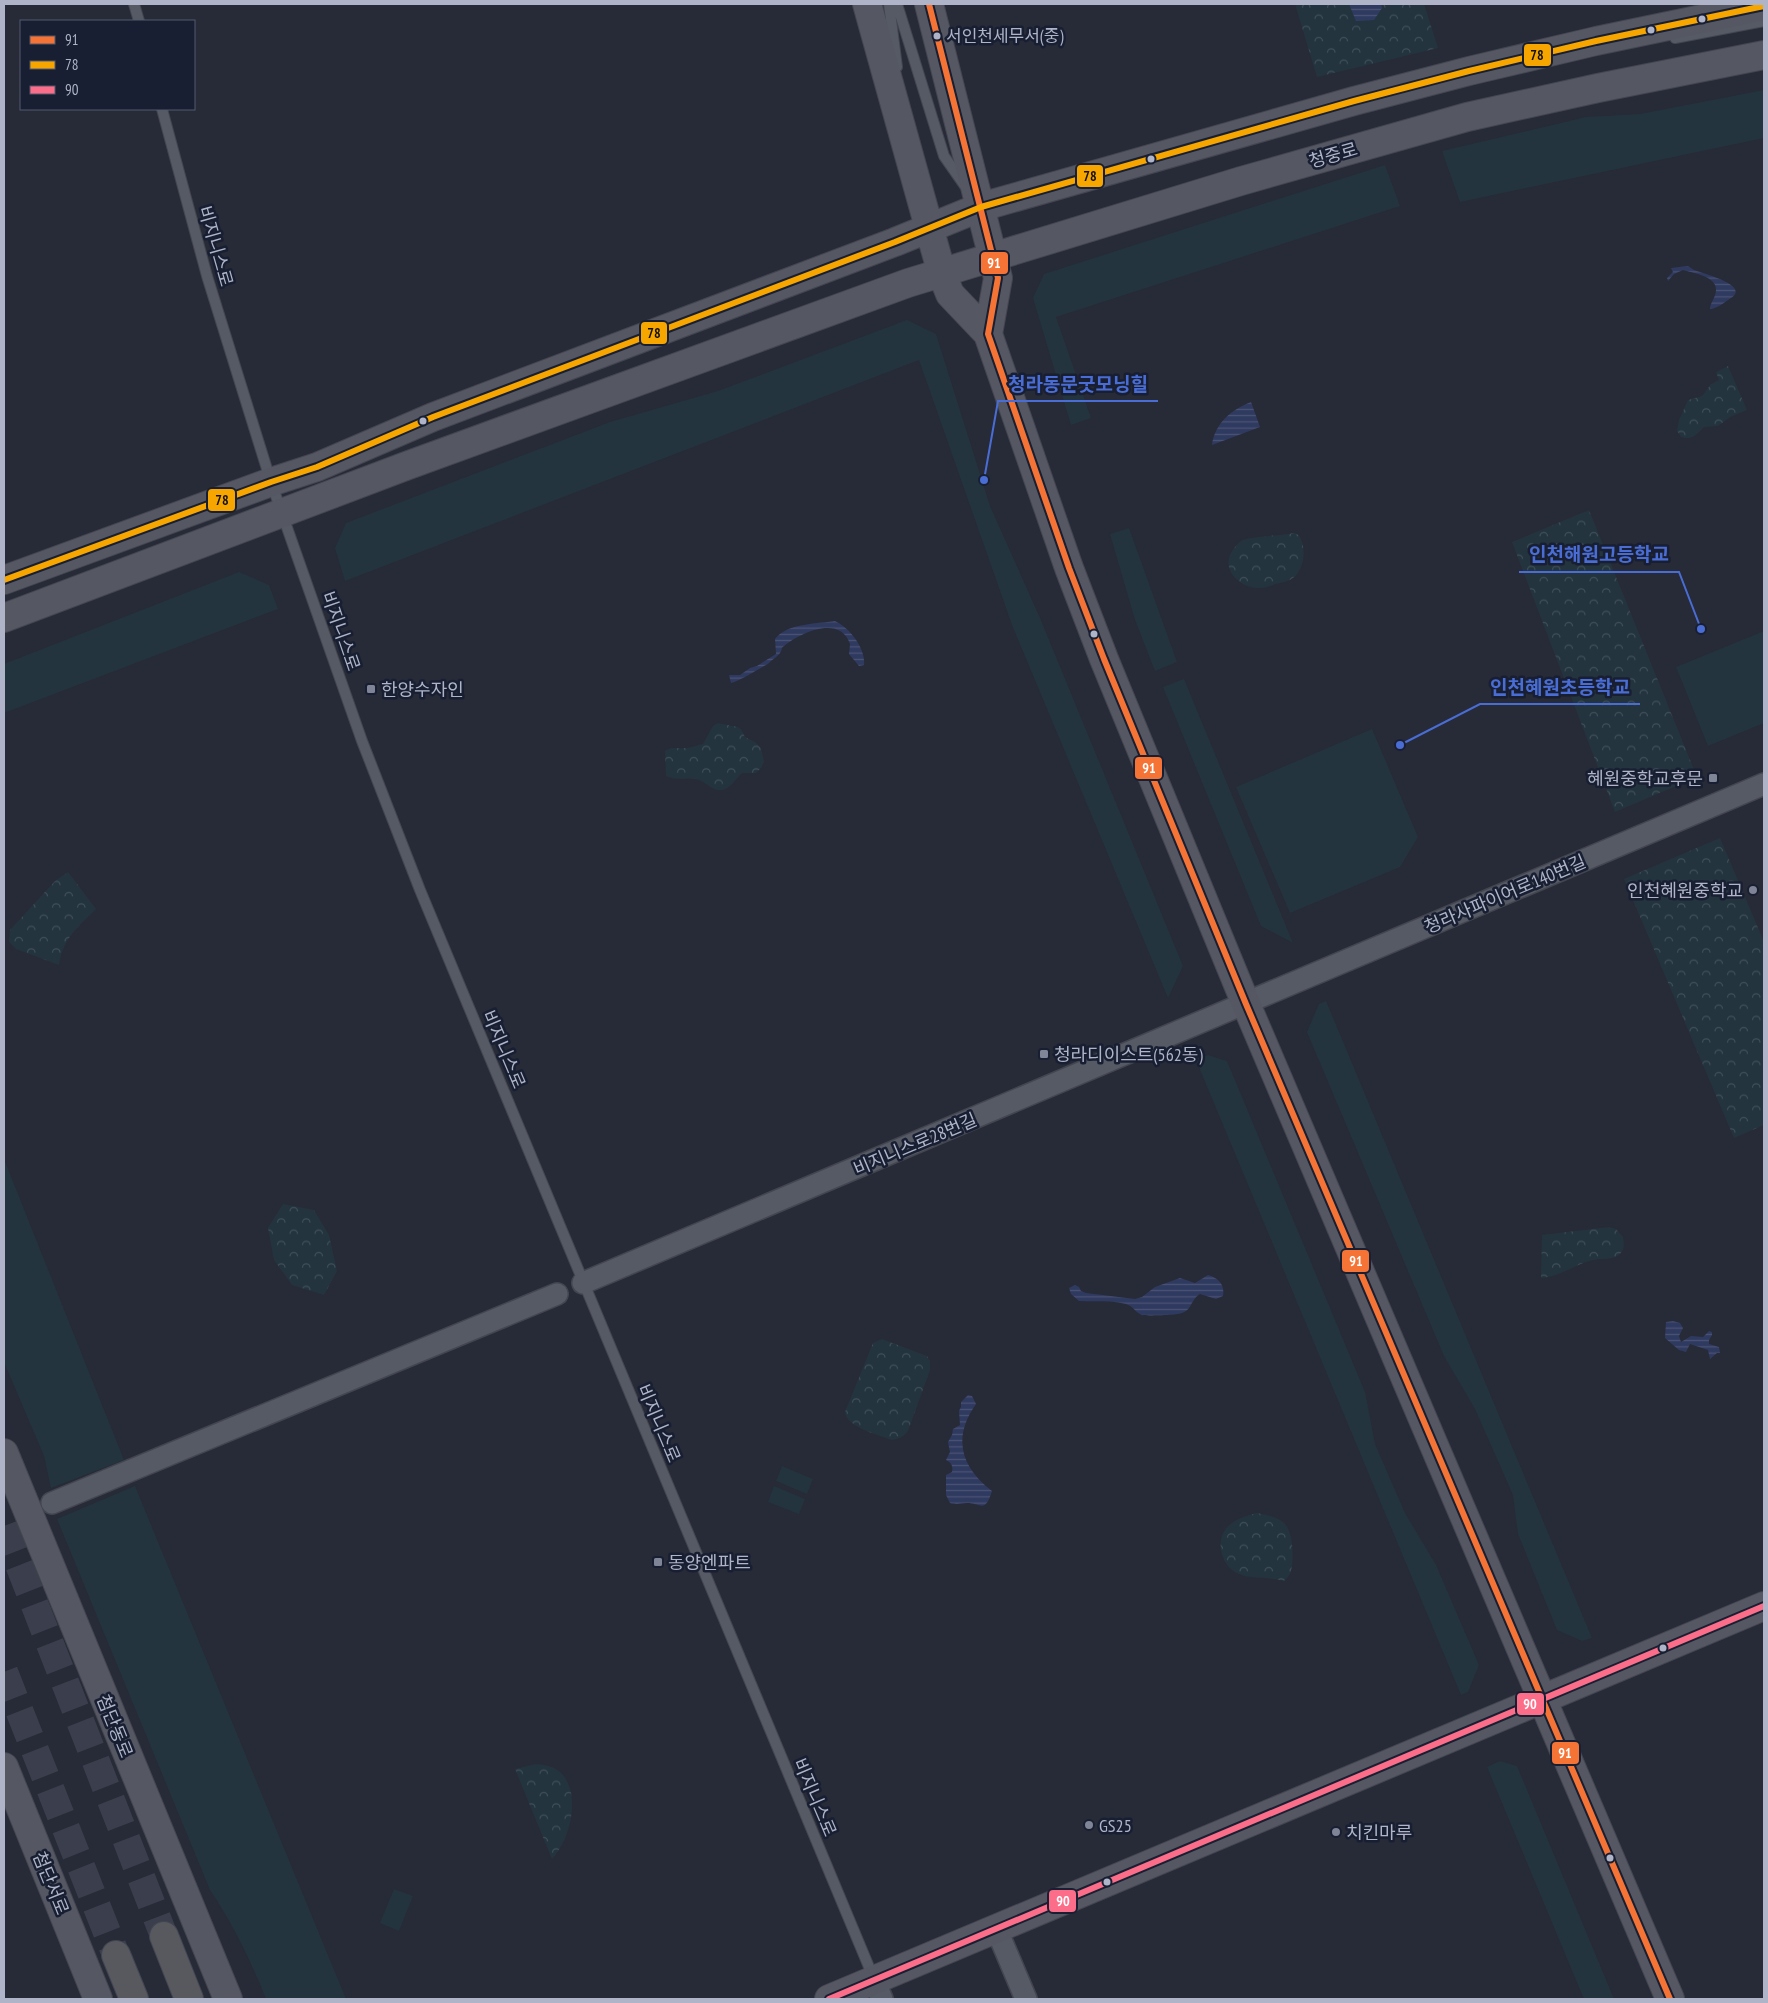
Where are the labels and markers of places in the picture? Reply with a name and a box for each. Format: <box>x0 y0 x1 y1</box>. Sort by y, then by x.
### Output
unlabelled marker <box>1697 14 1707 24</box>
place label: 서인천세무서(중) <box>946 25 1063 47</box>
unlabelled marker <box>1646 25 1656 35</box>
marker: 서인천세무서(중) <box>932 31 942 41</box>
unlabelled marker <box>1146 154 1156 164</box>
callout: 청라동문굿모닝힐 <box>998 367 1158 401</box>
unlabelled marker <box>418 416 428 426</box>
callout: 인천해원고등학교 <box>1519 538 1679 572</box>
unlabelled marker <box>1089 629 1099 639</box>
callout: 인천혜원초등학교 <box>1480 670 1640 704</box>
place label: 한양수자인 <box>381 678 464 701</box>
marker: 한양수자인 <box>365 683 377 695</box>
place label: 혜원중학교후문 <box>1587 767 1703 790</box>
marker: 혜원중학교후문 <box>1707 772 1719 784</box>
place label: 인천혜원중학교 <box>1627 879 1743 902</box>
marker: 인천혜원중학교 <box>1747 884 1759 896</box>
place label: 청라디이스트(562동) <box>1054 1043 1203 1066</box>
marker: 청라디이스트(562동) <box>1038 1048 1050 1060</box>
place label: 동양엔파트 <box>668 1551 751 1574</box>
marker: 동양엔파트 <box>652 1556 664 1568</box>
unlabelled marker <box>1658 1643 1668 1653</box>
place label: GS25 <box>1099 1814 1132 1837</box>
marker: GS25 <box>1083 1819 1095 1831</box>
place label: 치킨마루 <box>1346 1821 1412 1844</box>
marker: 치킨마루 <box>1330 1826 1342 1838</box>
unlabelled marker <box>1605 1853 1615 1863</box>
unlabelled marker <box>1102 1877 1112 1887</box>

